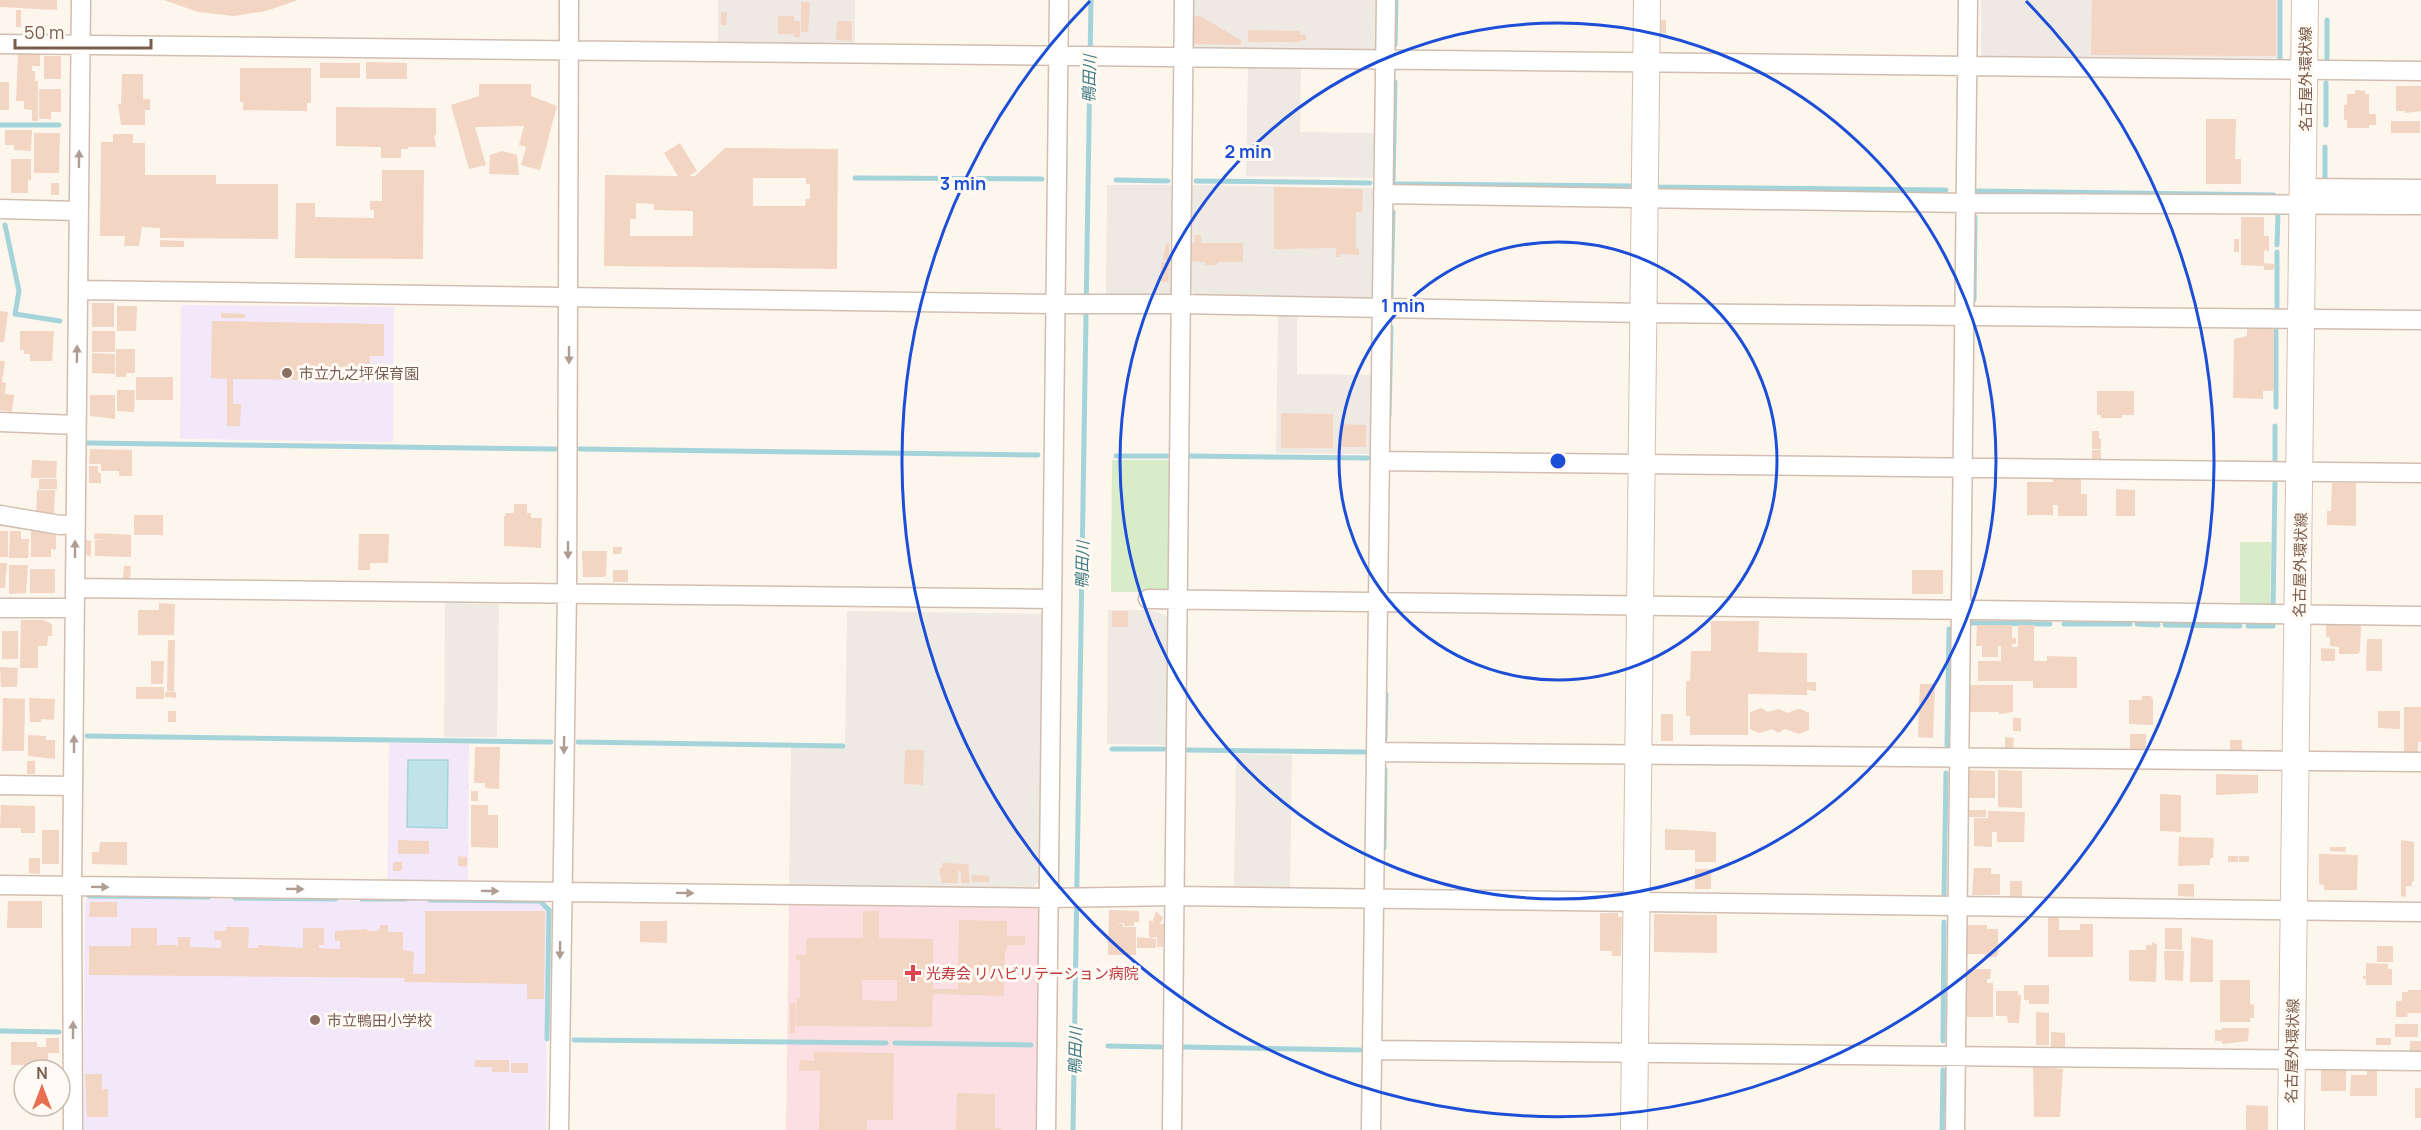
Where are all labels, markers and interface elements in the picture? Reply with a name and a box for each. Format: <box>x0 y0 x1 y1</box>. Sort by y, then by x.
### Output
scale bar <box>15 12 152 50</box>
text: 50 m <box>24 20 64 44</box>
street label: 名古屋外環状線 <box>2295 26 2316 132</box>
water label: 鴨田川 <box>1078 53 1100 103</box>
text: 2 min <box>1225 139 1271 163</box>
one-way arrow <box>74 150 84 169</box>
text: 3 min <box>940 171 986 195</box>
text: 1 min <box>1381 293 1425 317</box>
one-way arrow <box>72 345 82 364</box>
one-way arrow <box>564 346 573 365</box>
place label: 市立九之坪保育園 <box>299 363 419 384</box>
marker: 市立九之坪保育園 <box>280 366 294 380</box>
centre of rings <box>1548 451 1568 471</box>
street label: 名古屋外環状線 <box>2289 512 2311 618</box>
water label: 鴨田川 <box>1071 539 1093 589</box>
one-way arrow <box>70 540 80 559</box>
one-way arrow <box>563 541 573 560</box>
one-way arrow <box>69 735 79 754</box>
one-way arrow <box>559 736 569 755</box>
one-way arrow <box>91 882 110 892</box>
one-way arrow <box>286 884 305 894</box>
one-way arrow <box>481 886 500 896</box>
one-way arrow <box>676 888 695 898</box>
one-way arrow <box>556 941 565 960</box>
place label: 光寿会 リハビリテーション病院 <box>926 963 1139 984</box>
marker: 光寿会 リハビリテーション病院 <box>904 964 922 982</box>
street label: 名古屋外環状線 <box>2281 998 2303 1104</box>
place label: 市立鴨田小学校 <box>327 1010 432 1031</box>
marker: 市立鴨田小学校 <box>308 1013 322 1027</box>
one-way arrow <box>68 1020 78 1039</box>
water label: 鴨田川 <box>1064 1025 1086 1075</box>
north arrow <box>12 1058 72 1118</box>
text: N <box>36 1062 48 1084</box>

